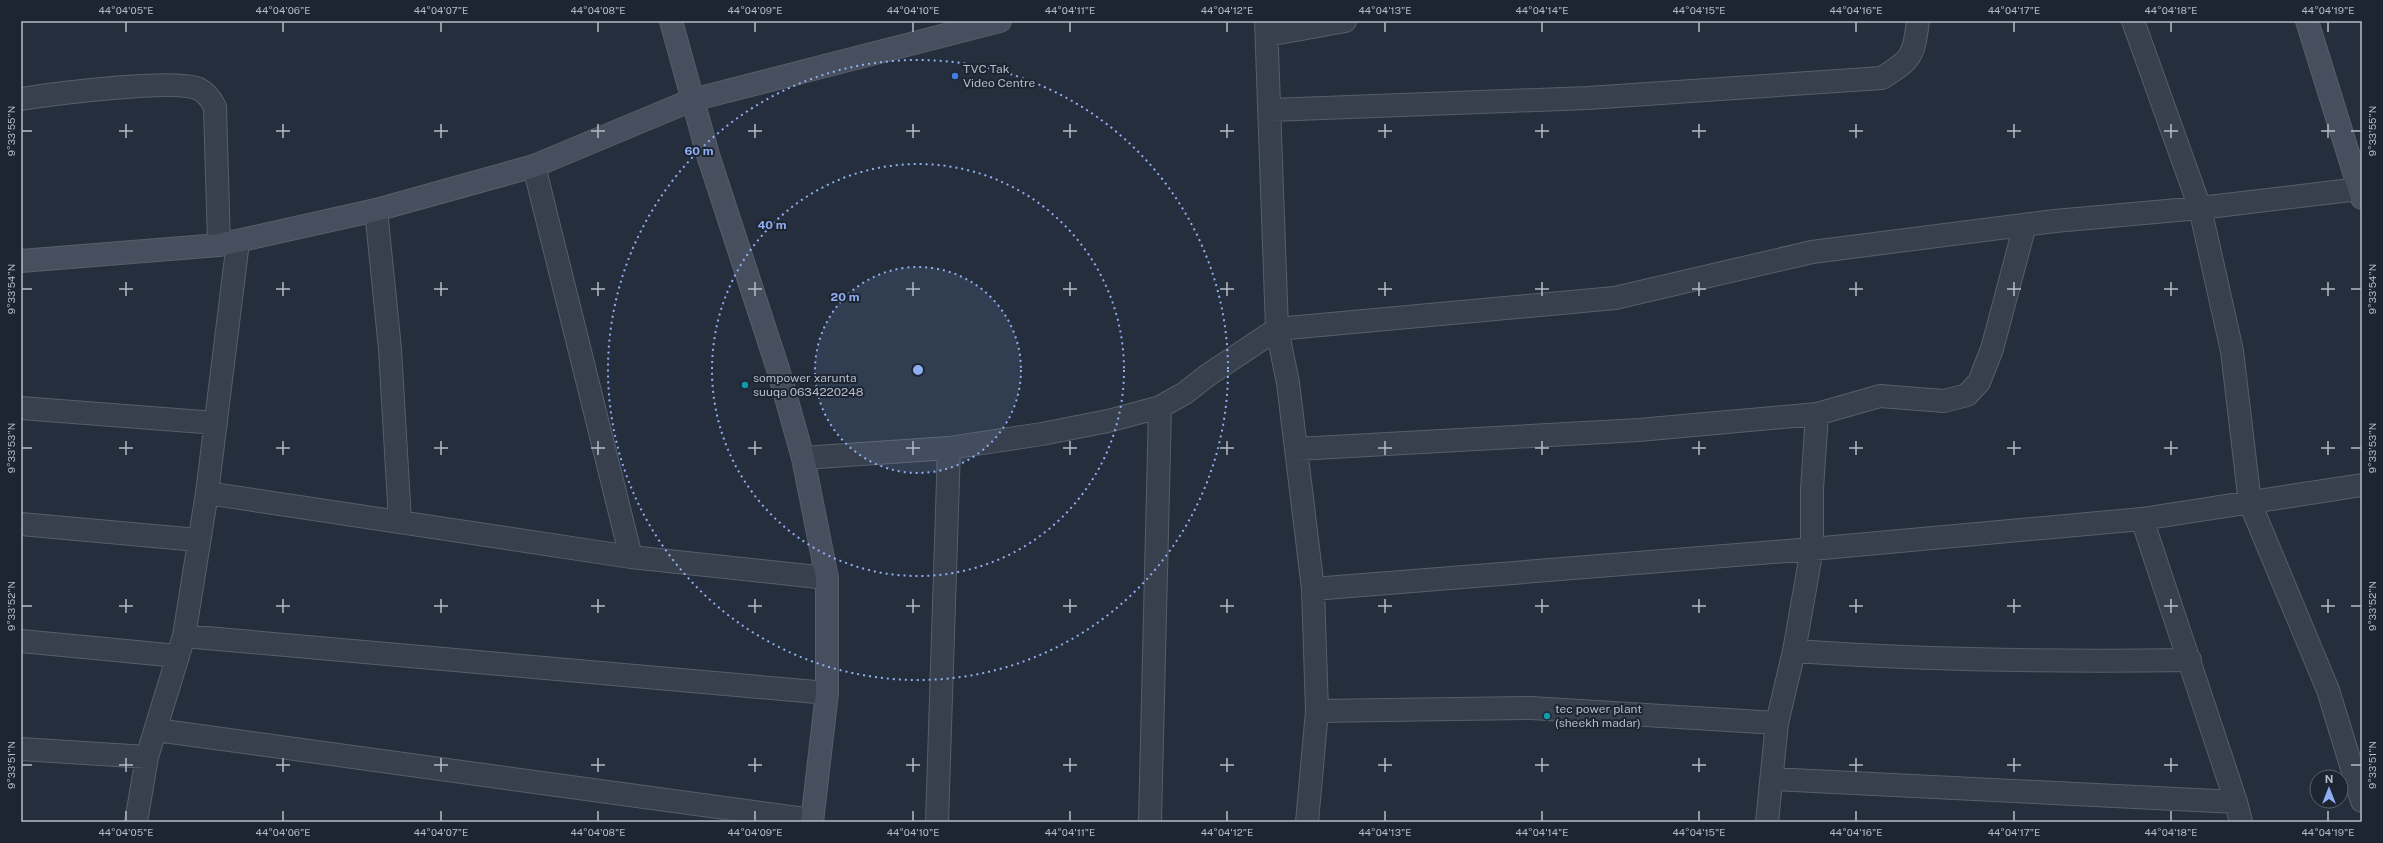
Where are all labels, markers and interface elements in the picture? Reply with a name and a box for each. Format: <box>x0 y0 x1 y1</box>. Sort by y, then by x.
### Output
text: 44°04'05"E <box>98 4 154 16</box>
text: 44°04'06"E <box>256 4 310 16</box>
text: 44°04'07"E <box>414 4 468 16</box>
text: 44°04'08"E <box>570 4 626 16</box>
text: 44°04'09"E <box>728 4 782 16</box>
text: 44°04'10"E <box>887 4 939 16</box>
text: 44°04'11"E <box>1045 4 1095 16</box>
text: 44°04'12"E <box>1201 4 1253 16</box>
text: 44°04'13"E <box>1359 4 1411 16</box>
text: 44°04'14"E <box>1516 4 1568 16</box>
text: 44°04'15"E <box>1672 4 1726 16</box>
text: 44°04'16"E <box>1830 4 1882 16</box>
text: 44°04'17"E <box>1988 4 2040 16</box>
text: 44°04'18"E <box>2144 4 2198 16</box>
text: 44°04'19"E <box>2302 4 2354 16</box>
place label: TVC Tak Video Centre <box>963 62 1036 90</box>
marker: TVC Tak Video Centre <box>950 71 960 81</box>
text: 9°33'55"N <box>5 106 17 156</box>
text: 9°33'55"N <box>2366 106 2378 156</box>
text: 60 m <box>684 144 714 158</box>
text: 40 m <box>757 218 787 232</box>
text: 9°33'54"N <box>5 264 17 314</box>
text: 9°33'54"N <box>2366 264 2378 314</box>
text: 20 m <box>831 290 860 304</box>
centre of rings <box>911 363 925 377</box>
place label: sompower xarunta suuqa 0634220248 <box>753 371 864 399</box>
marker: sompower xarunta suuqa 0634220248 <box>740 380 750 390</box>
text: 9°33'53"N <box>5 423 17 473</box>
text: 9°33'53"N <box>2366 423 2378 473</box>
text: 9°33'52"N <box>5 581 17 631</box>
text: 9°33'52"N <box>2366 581 2378 631</box>
place label: tec power plant (sheekh madar) <box>1555 702 1642 730</box>
marker: tec power plant (sheekh madar) <box>1542 711 1552 721</box>
text: 9°33'51"N <box>5 741 17 789</box>
text: 9°33'51"N <box>2366 741 2378 789</box>
north arrow <box>2309 769 2349 809</box>
text: N <box>2325 773 2333 785</box>
text: 44°04'05"E <box>98 826 154 838</box>
text: 44°04'06"E <box>256 826 310 838</box>
text: 44°04'07"E <box>414 826 468 838</box>
text: 44°04'08"E <box>570 826 626 838</box>
text: 44°04'09"E <box>728 826 782 838</box>
text: 44°04'10"E <box>887 826 939 838</box>
text: 44°04'11"E <box>1045 826 1095 838</box>
text: 44°04'12"E <box>1201 826 1253 838</box>
text: 44°04'13"E <box>1359 826 1411 838</box>
text: 44°04'14"E <box>1516 826 1568 838</box>
text: 44°04'15"E <box>1672 826 1726 838</box>
text: 44°04'16"E <box>1830 826 1882 838</box>
text: 44°04'17"E <box>1988 826 2040 838</box>
text: 44°04'18"E <box>2144 826 2198 838</box>
text: 44°04'19"E <box>2302 826 2354 838</box>

